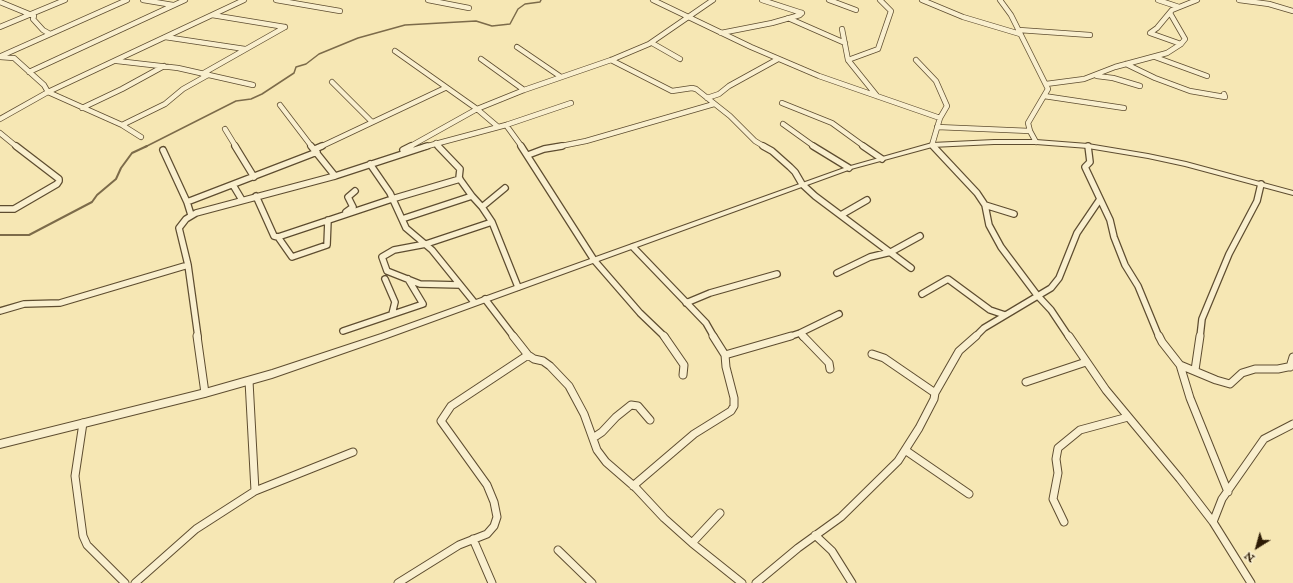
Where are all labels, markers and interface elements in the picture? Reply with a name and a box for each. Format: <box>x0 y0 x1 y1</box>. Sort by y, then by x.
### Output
north arrow <box>1237 527 1277 567</box>
text: N <box>1242 548 1258 565</box>

